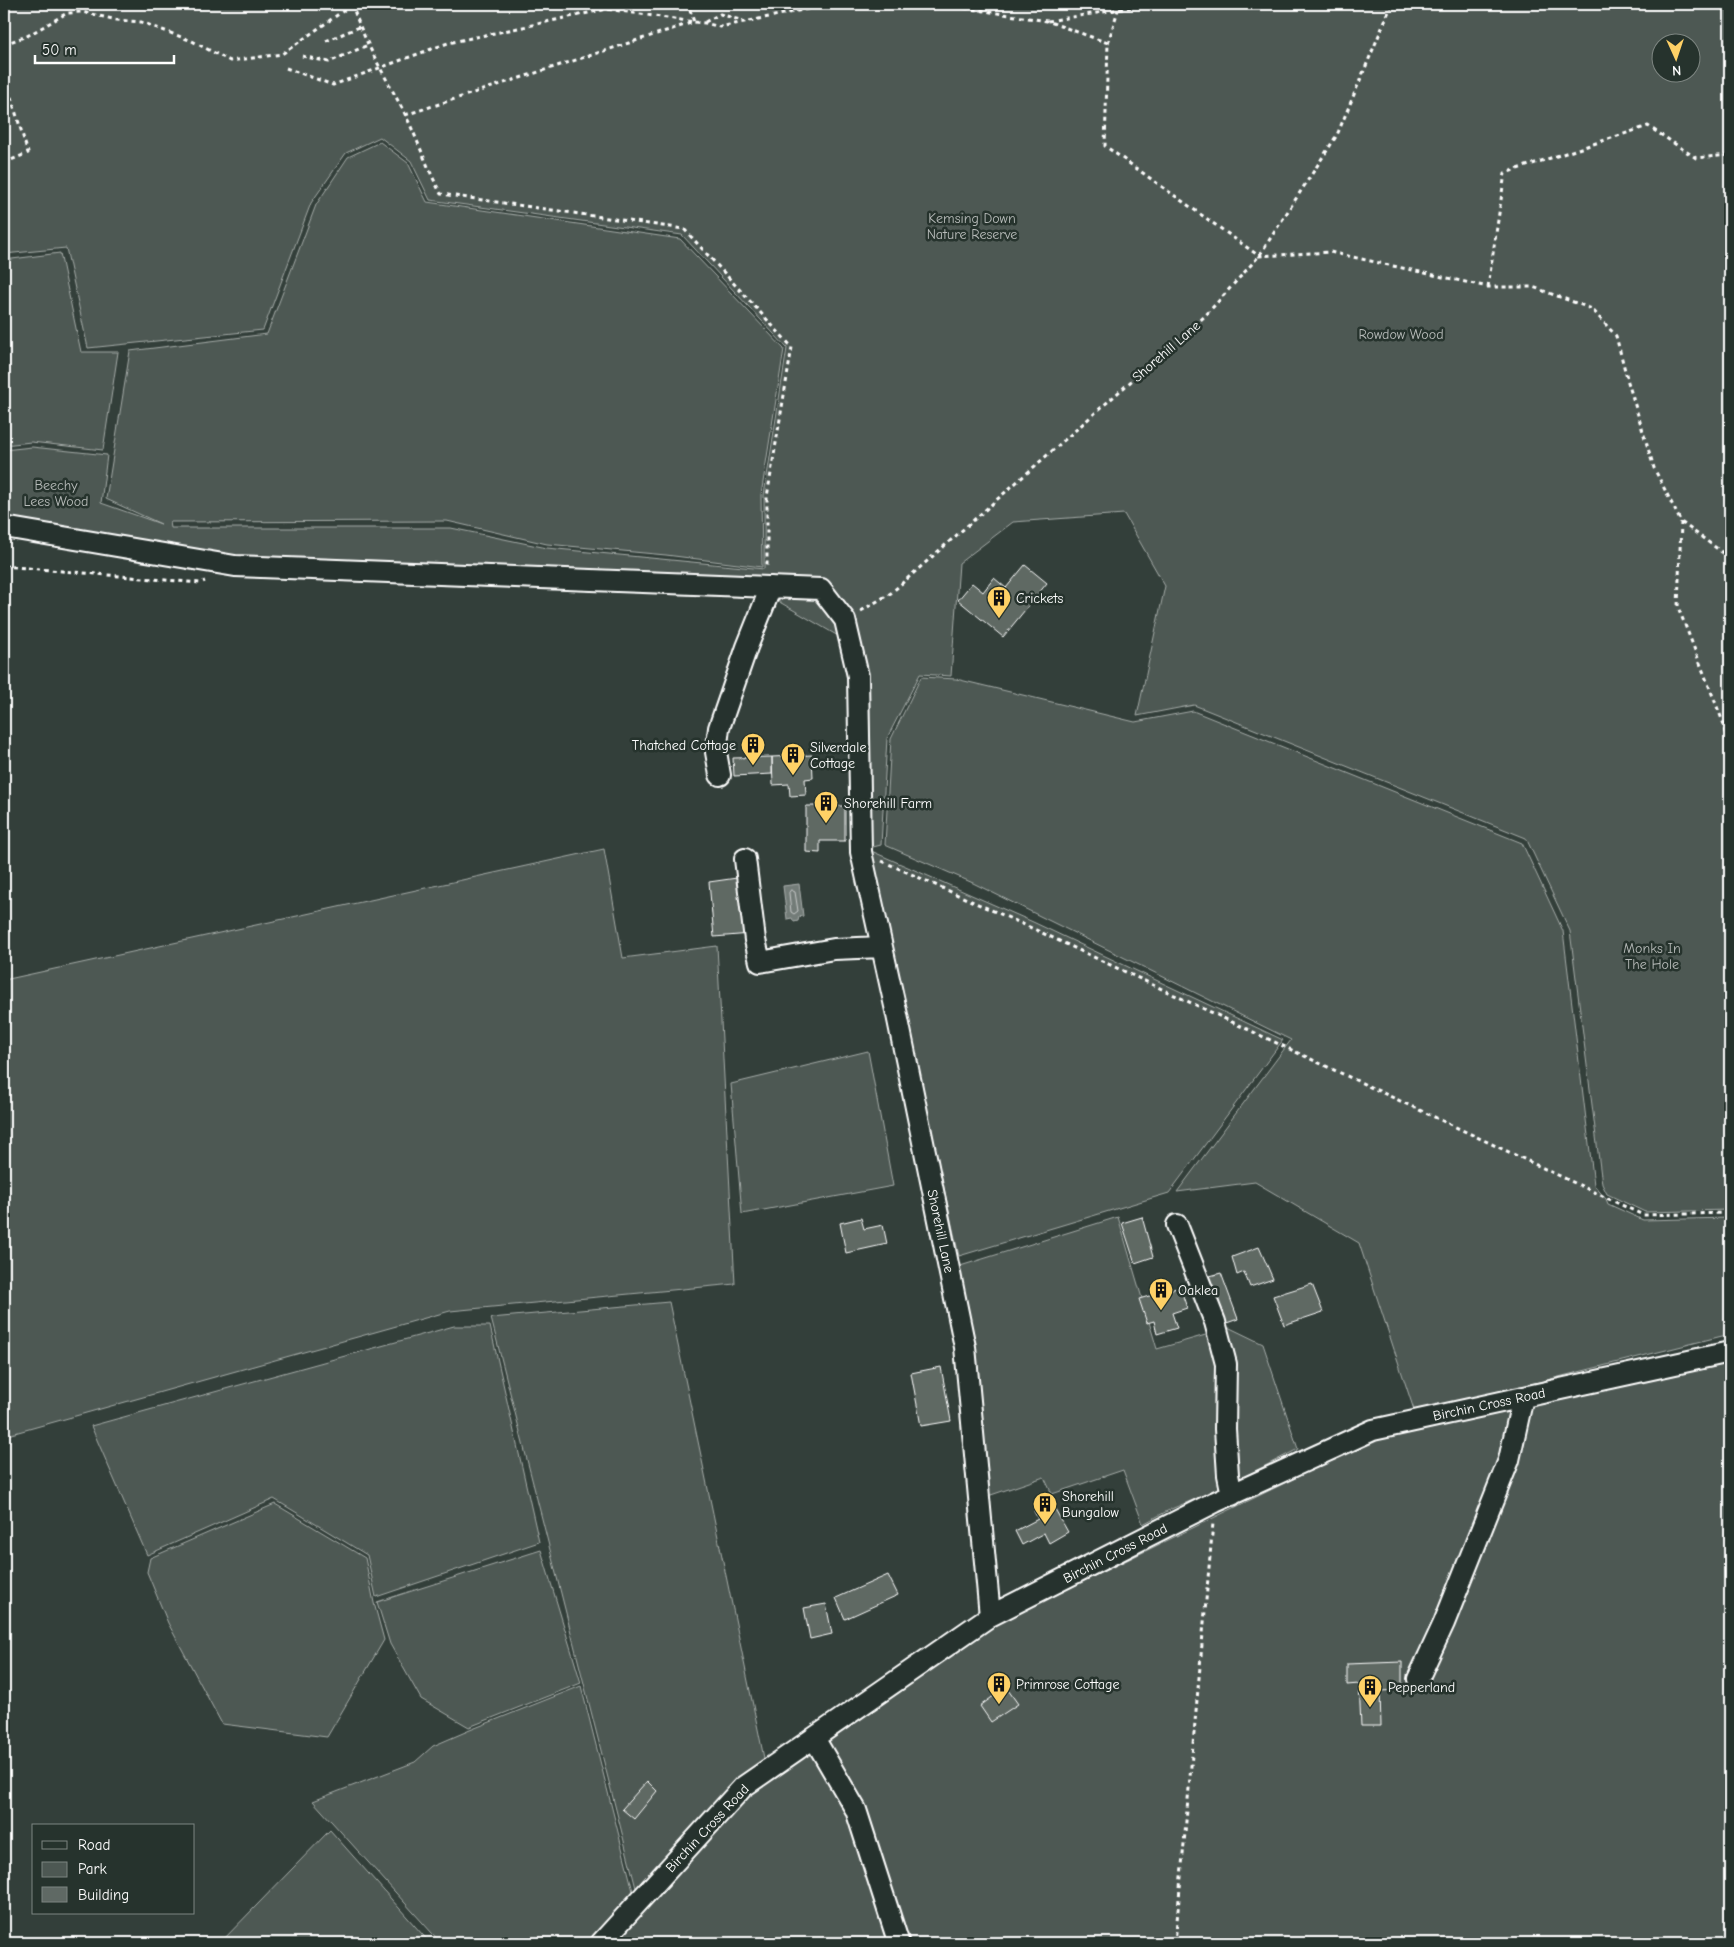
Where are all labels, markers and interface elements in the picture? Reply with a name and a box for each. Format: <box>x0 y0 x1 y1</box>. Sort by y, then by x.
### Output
scale bar <box>35 32 174 64</box>
north arrow <box>1652 32 1702 82</box>
text: 50 m <box>42 41 77 59</box>
text: N <box>1672 62 1682 79</box>
park label: Kemsing Down Nature Reserve <box>927 210 1017 243</box>
street label: Shorehill Lane <box>1129 317 1204 386</box>
park label: Rowdow Wood <box>1358 326 1444 343</box>
park label: Beechy Lees Wood <box>23 477 89 510</box>
building icon: Crickets <box>986 585 1012 619</box>
place label: Crickets <box>1016 590 1064 607</box>
building icon: Thatched Cottage <box>740 732 766 766</box>
place label: Thatched Cottage <box>632 737 736 754</box>
place label: Silverdale Cottage <box>810 739 866 772</box>
building icon: Silverdale Cottage <box>780 742 806 776</box>
building icon: Shorehill Farm <box>813 790 839 824</box>
place label: Shorehill Farm <box>844 795 932 812</box>
park label: Monks In The Hole <box>1623 940 1681 973</box>
street label: Shorehill Lane <box>923 1188 958 1275</box>
building icon: Oaklea <box>1148 1277 1174 1311</box>
place label: Oaklea <box>1178 1282 1218 1299</box>
street label: Birchin Cross Road <box>1431 1384 1547 1425</box>
place label: Shorehill Bungalow <box>1062 1488 1120 1521</box>
building icon: Shorehill Bungalow <box>1032 1491 1058 1525</box>
street label: Birchin Cross Road <box>1060 1520 1170 1587</box>
building icon: Primrose Cottage <box>986 1671 1012 1705</box>
building icon: Pepperland <box>1357 1674 1383 1708</box>
place label: Primrose Cottage <box>1016 1676 1119 1693</box>
place label: Pepperland <box>1388 1679 1455 1696</box>
street label: Birchin Cross Road <box>662 1781 753 1876</box>
legend <box>32 1824 195 1914</box>
text: Road <box>78 1836 110 1854</box>
text: Park <box>78 1860 107 1878</box>
text: Building <box>78 1886 129 1904</box>

